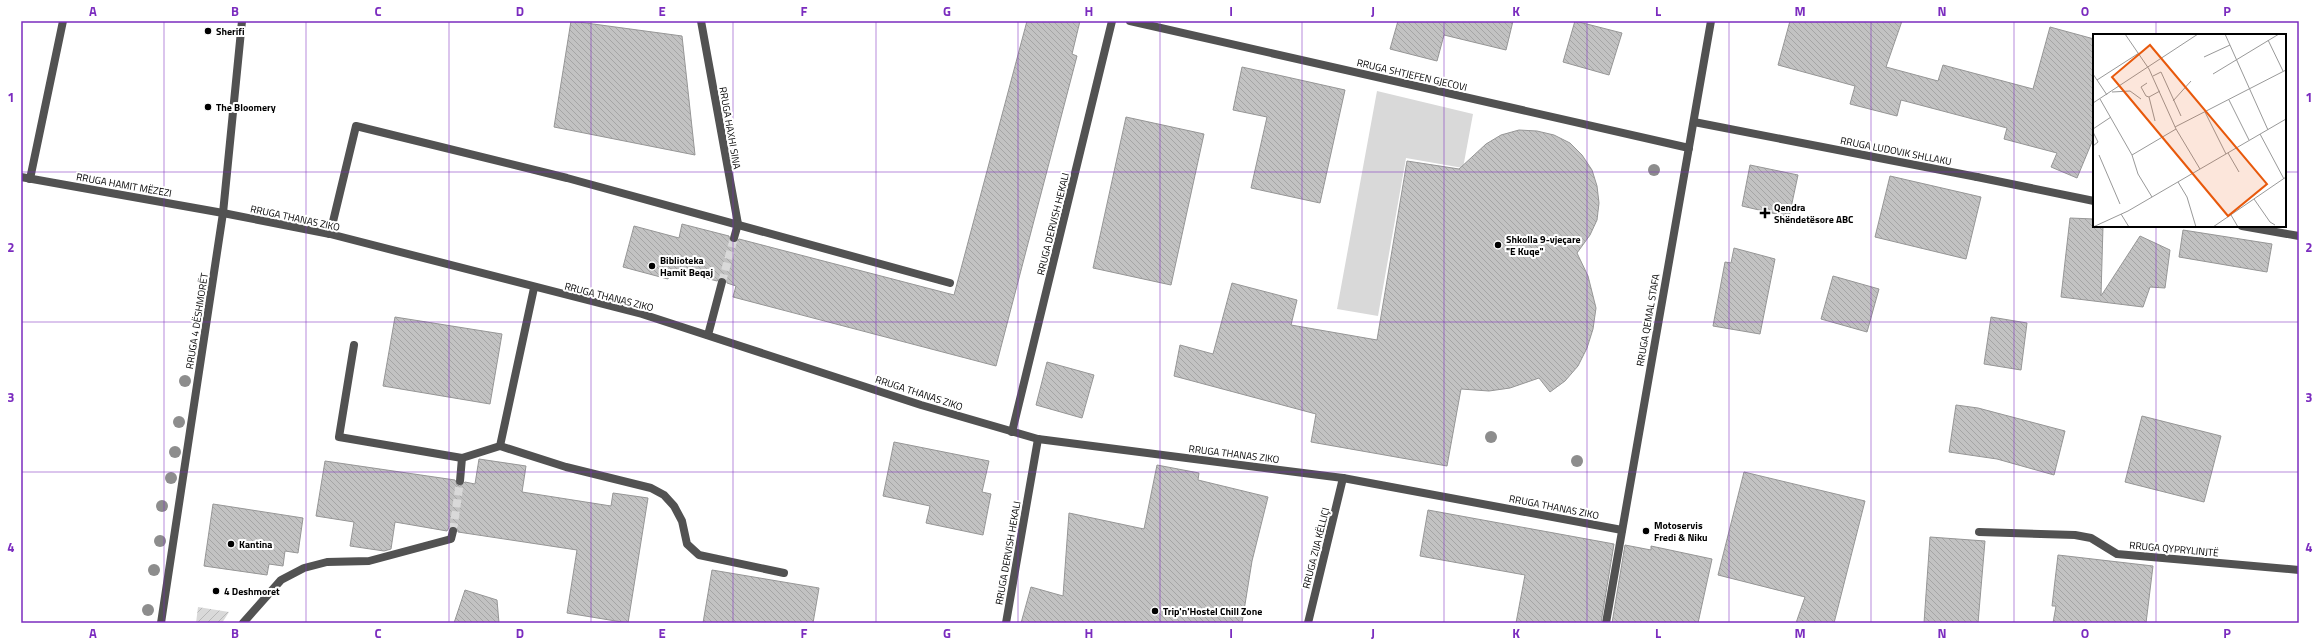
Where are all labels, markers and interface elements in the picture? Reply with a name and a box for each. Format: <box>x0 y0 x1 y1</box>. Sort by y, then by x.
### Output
text: A <box>89 1 97 21</box>
text: B <box>231 1 239 21</box>
text: C <box>374 1 382 21</box>
text: D <box>516 1 524 21</box>
text: E <box>658 1 666 21</box>
text: F <box>801 1 808 21</box>
text: G <box>943 1 951 21</box>
text: H <box>1085 1 1093 21</box>
text: I <box>1229 1 1233 21</box>
text: J <box>1371 1 1375 21</box>
text: K <box>1512 1 1520 21</box>
text: L <box>1655 1 1661 21</box>
text: M <box>1794 1 1806 21</box>
text: N <box>1937 1 1947 21</box>
text: O <box>2081 1 2089 21</box>
text: P <box>2223 1 2231 21</box>
place label: Sherifi <box>216 24 245 39</box>
marker: Sherifi <box>203 26 213 36</box>
inset map <box>2093 34 2286 227</box>
street label: RRUGA SHTJEFEN GJECOVI <box>1355 55 1469 95</box>
street label: RRUGA HAXHI SINA <box>715 86 745 170</box>
text: 1 <box>7 87 15 107</box>
text: 1 <box>2305 87 2313 107</box>
place label: The Bloomery <box>216 100 276 115</box>
marker: The Bloomery <box>203 102 213 112</box>
street label: RRUGA LUDOVIK SHLLAKU <box>1839 133 1953 169</box>
street label: RRUGA HAMIT MËZEZI <box>75 169 173 201</box>
street label: RRUGA DERVISH HEKALI <box>1033 171 1073 277</box>
place label: Qendra Shëndetësore ABC <box>1774 200 1854 227</box>
street label: RRUGA THANAS ZIKO <box>249 201 342 235</box>
marker: Qendra Shëndetësore ABC <box>1759 207 1771 219</box>
place label: Shkolla 9-vjeçare "E Kuqe" <box>1506 232 1581 259</box>
text: 2 <box>7 237 15 257</box>
text: 2 <box>2305 237 2313 257</box>
marker: Shkolla 9-vjeçare "E Kuqe" <box>1493 240 1503 250</box>
place label: Biblioteka Hamit Beqaj <box>660 253 713 280</box>
marker: Biblioteka Hamit Beqaj <box>647 261 657 271</box>
street label: RRUGA 4 DËSHMORËT <box>182 271 212 370</box>
street label: RRUGA QEMAL STAFA <box>1632 273 1664 367</box>
street label: RRUGA THANAS ZIKO <box>563 279 655 315</box>
street label: RRUGA THANAS ZIKO <box>873 372 965 414</box>
text: 3 <box>7 387 15 407</box>
text: 3 <box>2305 387 2313 407</box>
street label: RRUGA THANAS ZIKO <box>1188 441 1281 467</box>
street label: RRUGA THANAS ZIKO <box>1508 491 1601 523</box>
street label: RRUGA DERVISH HEKALI <box>992 500 1024 606</box>
street label: RRUGA ZIJA KËLLIÇI <box>1299 506 1333 590</box>
place label: Motoservis Fredi & Niku <box>1654 518 1708 545</box>
marker: Motoservis Fredi & Niku <box>1641 526 1651 536</box>
text: 4 <box>7 537 15 557</box>
place label: Kantina <box>239 537 272 552</box>
text: 4 <box>2305 537 2313 557</box>
street label: RRUGA QYPRYLINJTË <box>2129 538 2220 560</box>
marker: Kantina <box>226 539 236 549</box>
place label: 4 Deshmoret <box>224 584 280 599</box>
marker: 4 Deshmoret <box>211 586 221 596</box>
place label: Trip'n'Hostel Chill Zone <box>1163 604 1262 619</box>
marker: Trip'n'Hostel Chill Zone <box>1150 606 1160 616</box>
text: A <box>89 623 97 643</box>
text: B <box>231 623 239 643</box>
text: C <box>374 623 382 643</box>
text: D <box>516 623 524 643</box>
text: E <box>658 623 666 643</box>
text: F <box>801 623 808 643</box>
text: G <box>943 623 951 643</box>
text: H <box>1085 623 1093 643</box>
text: I <box>1229 623 1233 643</box>
text: J <box>1371 623 1375 643</box>
text: K <box>1512 623 1520 643</box>
text: L <box>1655 623 1661 643</box>
text: M <box>1794 623 1806 643</box>
text: N <box>1937 623 1947 643</box>
text: O <box>2081 623 2089 643</box>
text: P <box>2223 623 2231 643</box>

